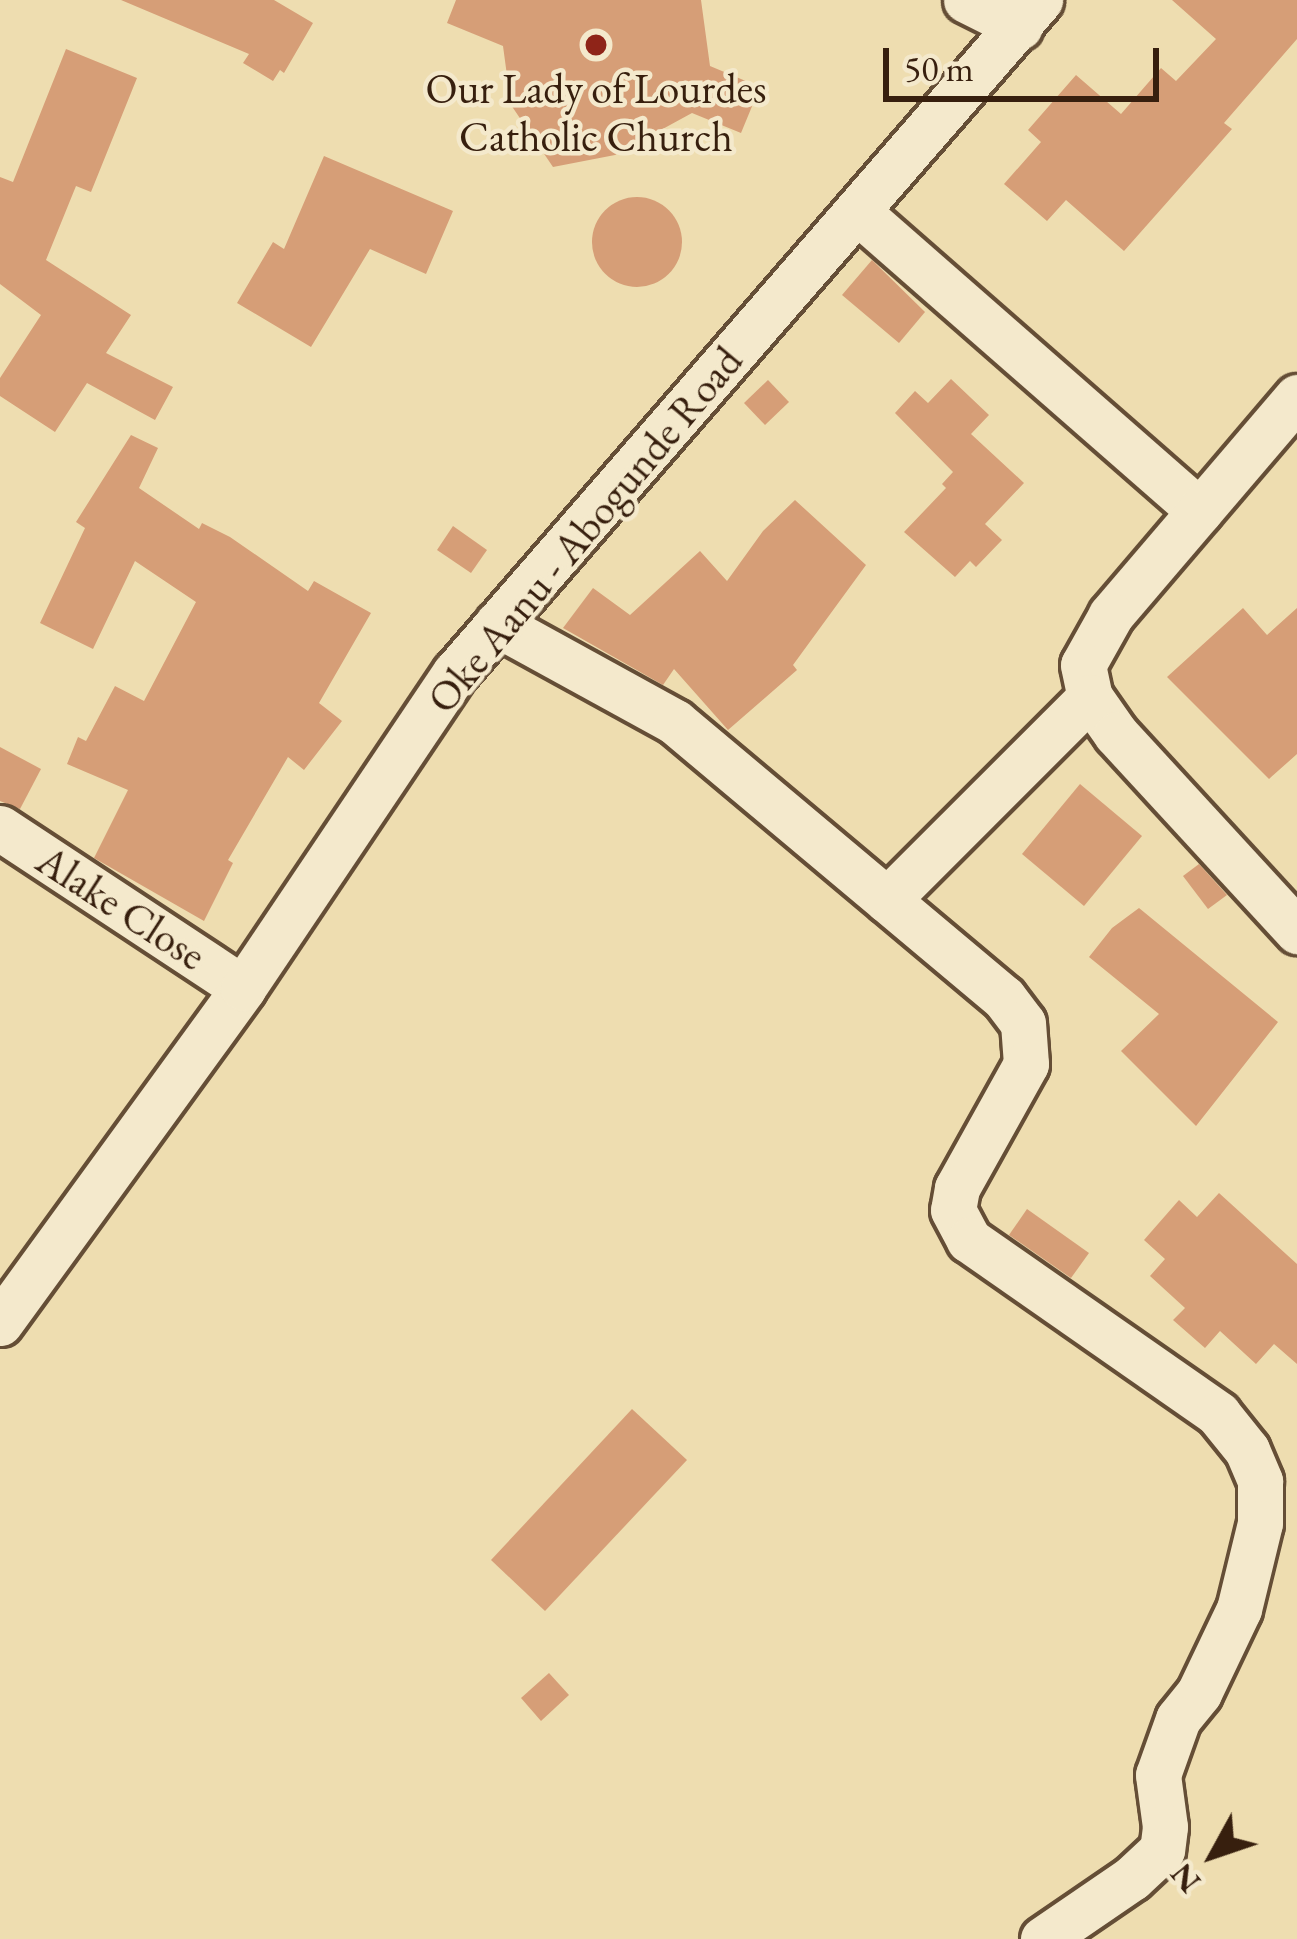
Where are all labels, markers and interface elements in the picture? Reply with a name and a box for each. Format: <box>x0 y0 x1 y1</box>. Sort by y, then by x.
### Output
scale bar <box>889 24 1165 98</box>
marker: Our Lady of Lourdes Catholic Church <box>583 32 609 58</box>
text: 50 m <box>904 45 974 92</box>
place label: Our Lady of Lourdes Catholic Church <box>425 64 767 162</box>
street label: Oke Aanu - Abogunde Road <box>417 336 753 724</box>
street label: Alake Close <box>27 835 215 981</box>
north arrow <box>1153 1795 1273 1915</box>
text: N <box>1160 1854 1210 1903</box>

